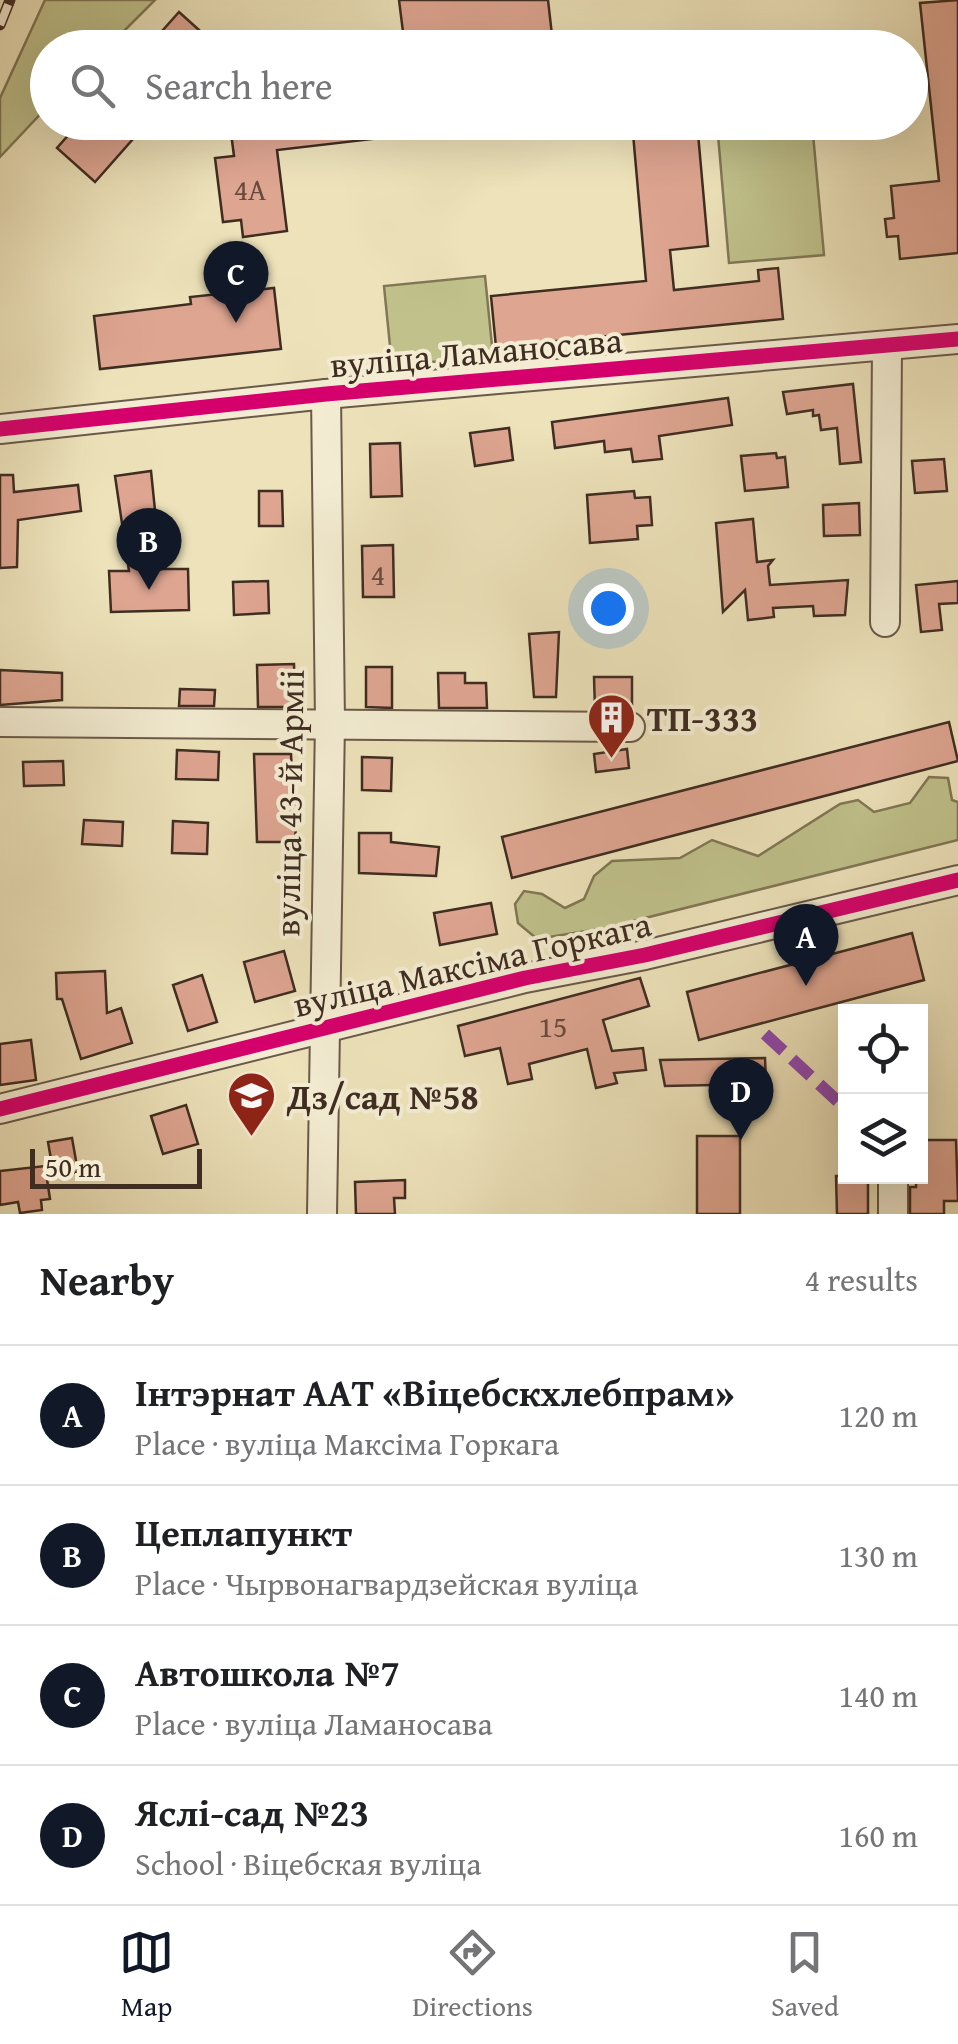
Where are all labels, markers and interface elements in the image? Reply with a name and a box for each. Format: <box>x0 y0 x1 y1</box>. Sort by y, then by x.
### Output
search box <box>30 30 928 140</box>
text: Search here <box>145 57 333 113</box>
icon: search <box>65 58 120 113</box>
house number: 4А <box>234 167 266 211</box>
pin: C <box>204 240 268 323</box>
street label: вуліца Ламаносава <box>328 314 624 390</box>
pin: B <box>116 508 182 590</box>
house number: 4 <box>371 552 385 596</box>
your location <box>583 583 634 634</box>
street label: вуліца 43-й Арміі <box>261 669 317 937</box>
building icon: ТП-333 <box>586 692 638 760</box>
place label: ТП-333 <box>647 693 758 744</box>
street label: вуліца Максіма Горкага <box>288 898 656 1030</box>
pin: A <box>774 904 838 986</box>
house number: 15 <box>539 1004 567 1048</box>
map controls <box>838 1004 928 1184</box>
button: locate <box>838 1004 928 1094</box>
pin: D <box>708 1058 774 1140</box>
school or university icon: Дз/сад №58 <box>226 1070 278 1138</box>
place label: Дз/сад №58 <box>286 1071 479 1122</box>
button: layers <box>838 1094 928 1184</box>
scale bar <box>30 1144 202 1188</box>
text: 50 m <box>45 1146 101 1187</box>
text: Nearby <box>40 1249 174 1310</box>
text: 4 results <box>805 1256 918 1303</box>
text: Інтэрнат ААТ «Віцебскхлебпрам» <box>135 1364 735 1420</box>
text: A <box>62 1392 83 1439</box>
text: 120 m <box>839 1392 918 1439</box>
text: Place · вуліца Максіма Горкага <box>135 1420 559 1467</box>
text: Цеплапункт <box>135 1504 352 1560</box>
text: B <box>63 1532 82 1579</box>
text: 130 m <box>839 1532 918 1579</box>
text: Place · Чырвонагвардзейская вуліца <box>135 1560 638 1607</box>
text: Автошкола №7 <box>135 1644 400 1700</box>
text: C <box>63 1672 82 1719</box>
text: 140 m <box>839 1672 918 1719</box>
text: Place · вуліца Ламаносава <box>135 1700 493 1747</box>
text: Яслі-сад №23 <box>135 1784 369 1840</box>
text: D <box>62 1812 83 1859</box>
text: 160 m <box>839 1812 918 1859</box>
text: School · Віцебская вуліца <box>135 1840 481 1887</box>
tab: Map <box>119 1925 174 2026</box>
tab: Directions <box>412 1925 533 2026</box>
tab: Saved <box>771 1925 839 2026</box>

